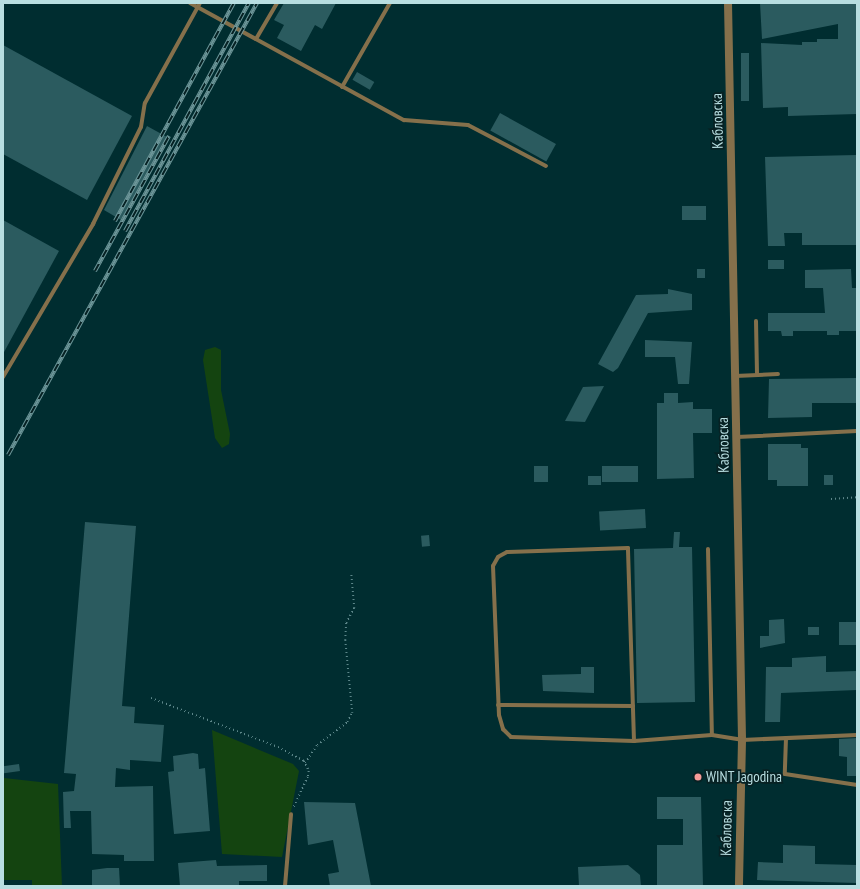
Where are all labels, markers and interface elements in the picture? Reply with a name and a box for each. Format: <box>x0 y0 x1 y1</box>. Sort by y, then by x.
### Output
street label: Кабловска <box>708 93 726 149</box>
street label: Кабловска <box>714 417 732 473</box>
place label: WINT Jagodina <box>706 768 782 786</box>
marker: WINT Jagodina <box>693 772 703 782</box>
street label: Кабловска <box>717 800 735 856</box>

